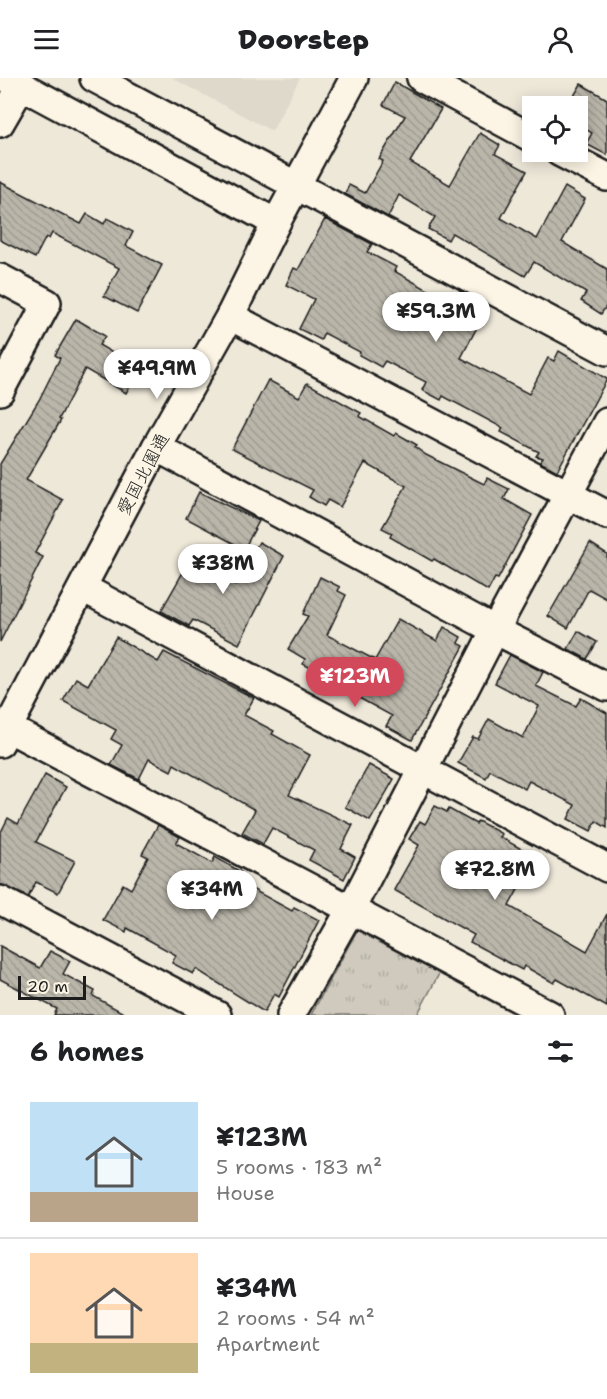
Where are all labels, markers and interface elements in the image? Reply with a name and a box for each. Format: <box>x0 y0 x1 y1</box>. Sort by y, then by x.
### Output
text: Doorstep <box>238 21 369 58</box>
icon: menu <box>30 23 63 56</box>
icon: person <box>544 23 577 56</box>
map controls <box>522 96 588 162</box>
button: locate <box>522 96 588 162</box>
pin: ¥59.3M <box>387 292 485 343</box>
text: ¥59.3M <box>396 298 476 324</box>
pin: ¥49.9M <box>108 349 206 400</box>
text: ¥49.9M <box>118 355 196 381</box>
street label: 愛国北園通 <box>111 429 175 519</box>
pin: ¥38M <box>187 544 259 595</box>
text: ¥38M <box>192 550 254 576</box>
pin: ¥123M <box>313 657 397 708</box>
text: ¥123M <box>320 663 390 689</box>
pin: ¥72.8M <box>446 850 544 901</box>
text: ¥72.8M <box>455 856 535 882</box>
pin: ¥34M <box>176 870 248 921</box>
text: ¥34M <box>181 876 243 902</box>
scale bar <box>18 973 86 1000</box>
text: 20 m <box>27 976 68 997</box>
text: 6 homes <box>30 1034 144 1069</box>
icon: filters <box>544 1035 577 1068</box>
text: ¥123M <box>216 1119 307 1154</box>
icon: home <box>78 1126 150 1198</box>
text: 5 rooms · 183 m² <box>216 1154 382 1180</box>
text: House <box>216 1180 275 1206</box>
text: ¥34M <box>216 1270 297 1305</box>
icon: home <box>78 1277 150 1349</box>
text: 2 rooms · 54 m² <box>216 1305 375 1331</box>
text: Apartment <box>216 1331 320 1357</box>

